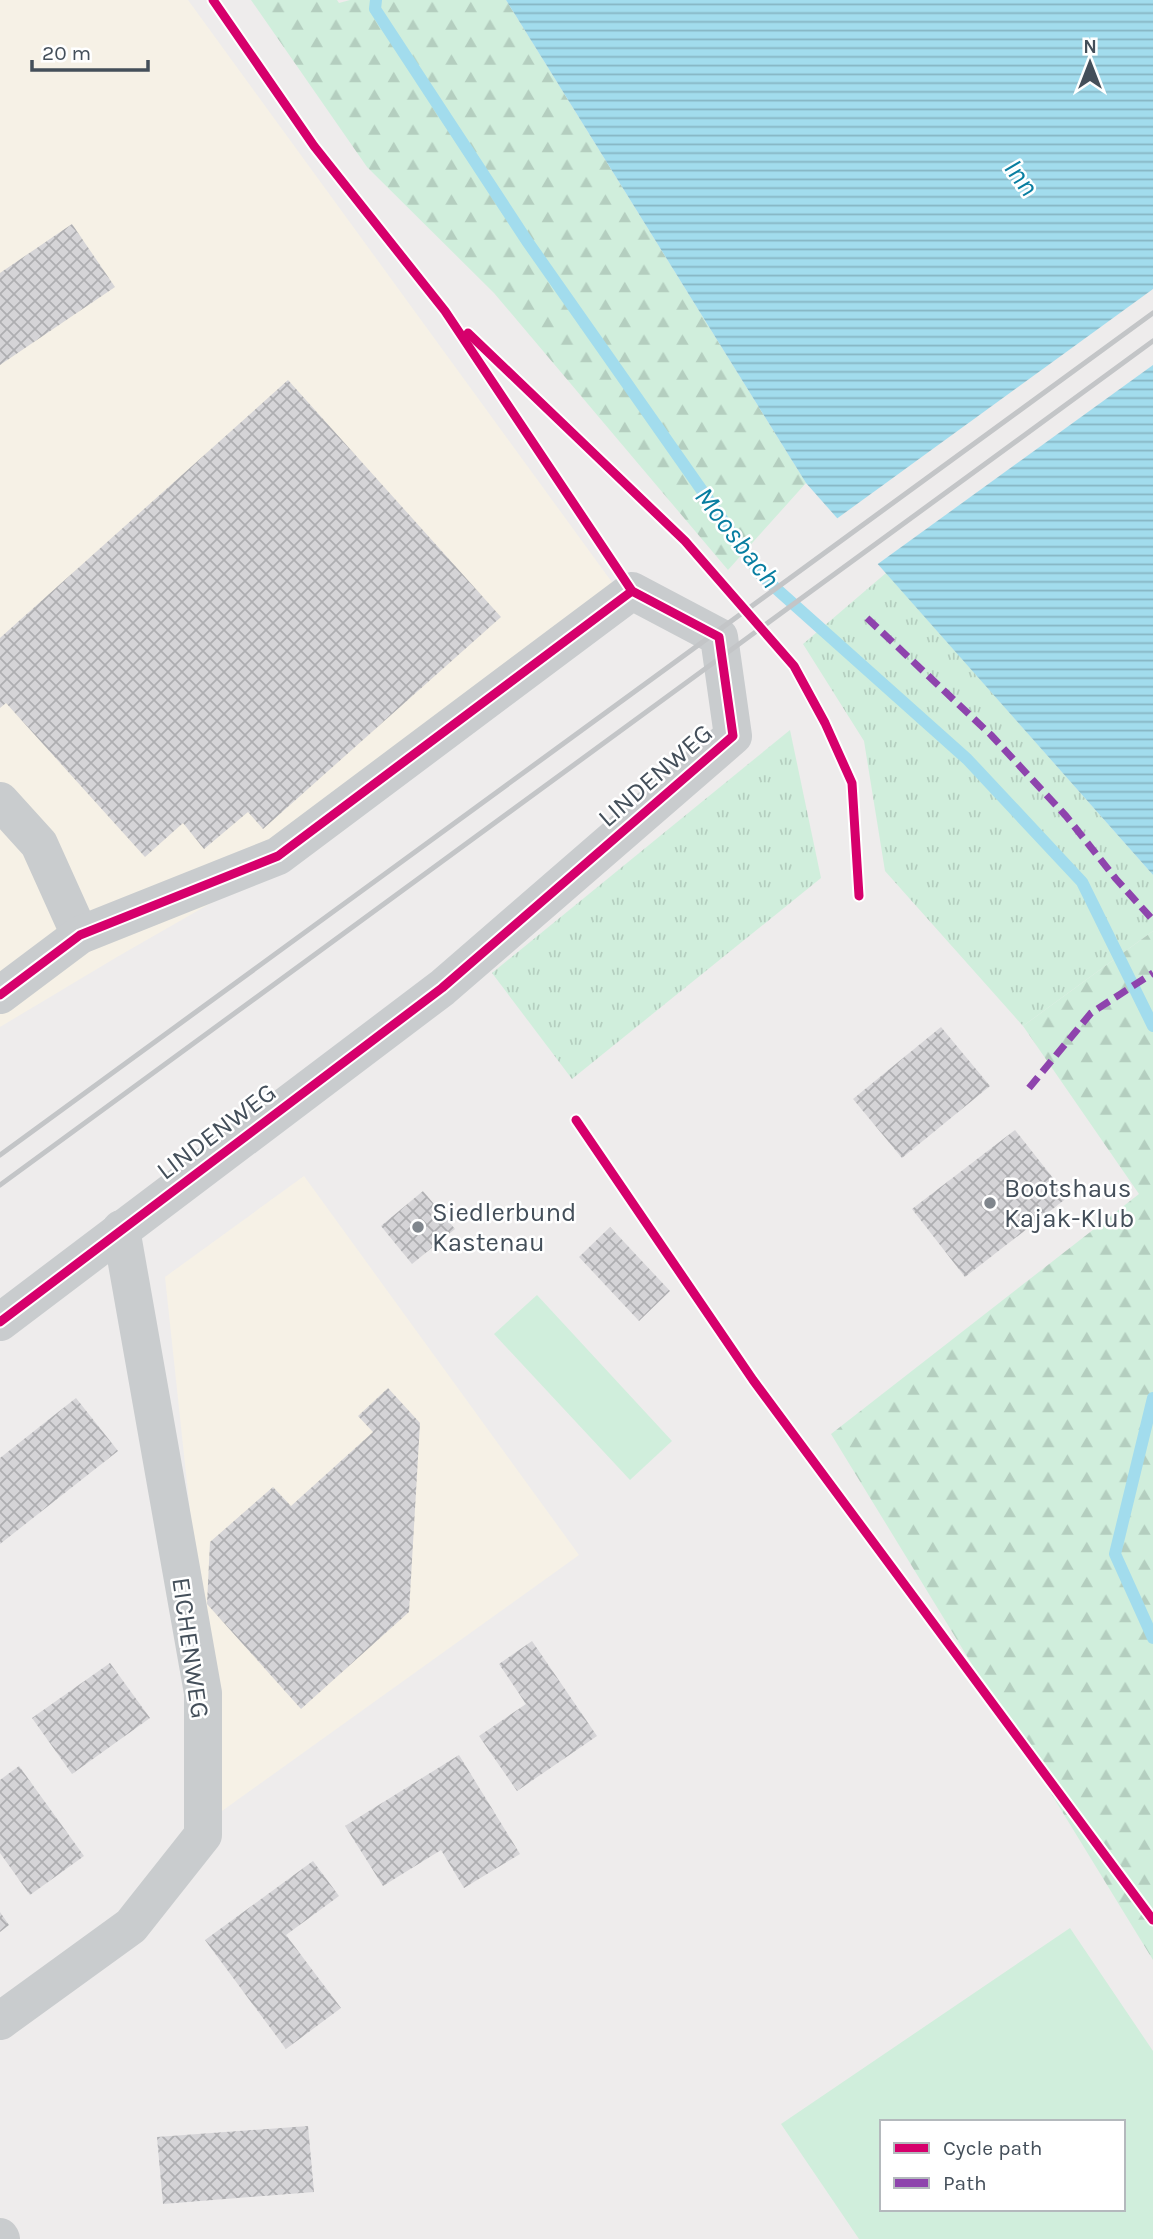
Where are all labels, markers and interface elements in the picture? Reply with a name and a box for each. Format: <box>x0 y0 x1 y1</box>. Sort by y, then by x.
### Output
scale bar <box>32 28 147 72</box>
north arrow <box>1055 28 1125 98</box>
text: N <box>1083 36 1097 58</box>
text: 20 m <box>42 41 91 65</box>
water label: Inn <box>997 152 1046 202</box>
water label: Moosbach <box>688 480 787 594</box>
street label: LINDENWEG <box>592 717 719 833</box>
street label: LINDENWEG <box>151 1076 282 1186</box>
place label: Bootshaus Kajak-Klub <box>1004 1173 1135 1234</box>
marker: Bootshaus Kajak-Klub <box>982 1195 998 1211</box>
place label: Siedlerbund Kastenau <box>432 1197 577 1258</box>
marker: Siedlerbund Kastenau <box>410 1219 426 1235</box>
street label: EICHENWEG <box>165 1575 216 1721</box>
legend <box>880 2120 1125 2211</box>
text: Cycle path <box>943 2136 1043 2160</box>
text: Path <box>943 2171 987 2195</box>

